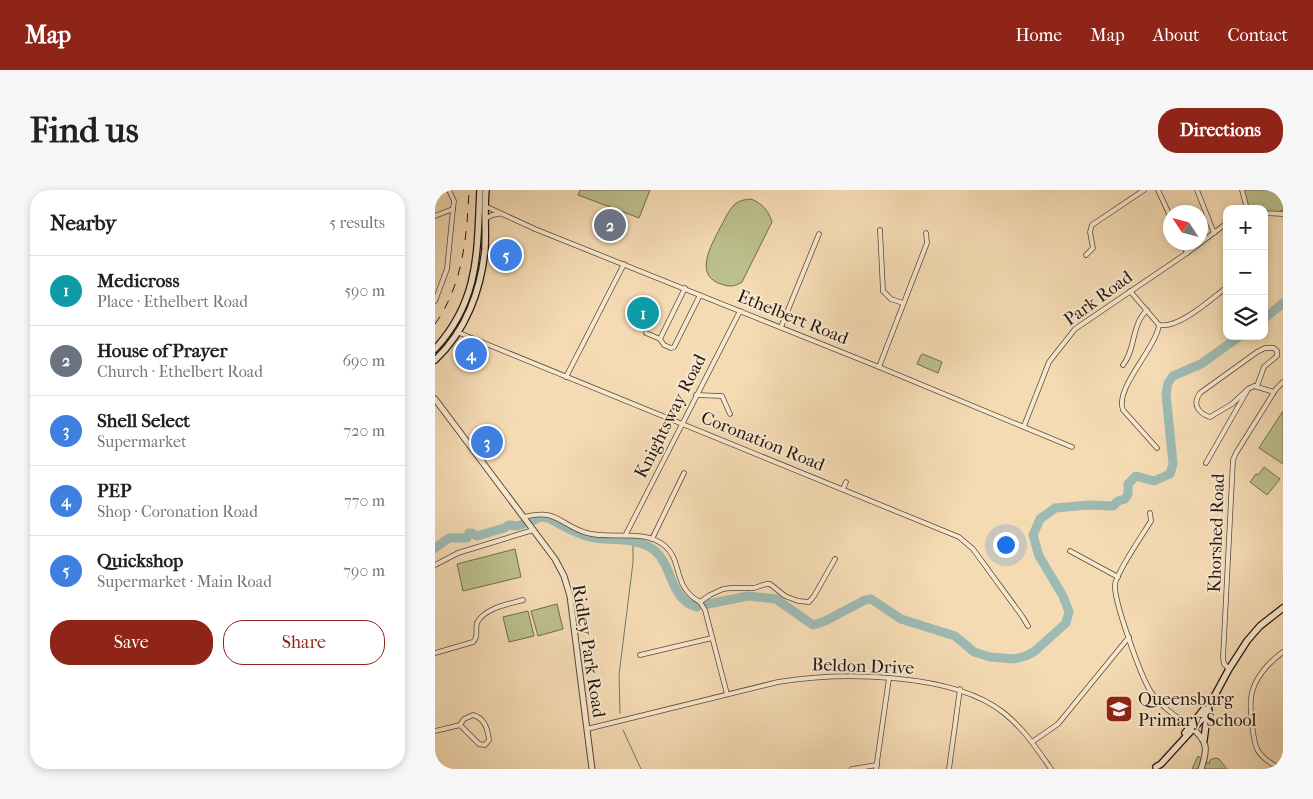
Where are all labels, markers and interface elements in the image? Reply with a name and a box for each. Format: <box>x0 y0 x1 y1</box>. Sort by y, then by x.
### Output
text: Map <box>25 21 71 49</box>
text: Home <box>1015 25 1062 46</box>
text: Map <box>1090 25 1125 46</box>
text: About <box>1153 25 1199 46</box>
text: Contact <box>1227 25 1288 46</box>
button: Directions <box>1158 108 1283 153</box>
text: Find us <box>30 110 139 151</box>
north arrow <box>1163 205 1208 250</box>
map controls <box>1223 205 1268 340</box>
button: + <box>1223 205 1268 250</box>
pin: 2 <box>594 206 626 244</box>
text: Nearby <box>50 211 116 235</box>
text: 5 results <box>329 213 385 232</box>
pin: 5 <box>490 236 522 274</box>
button: − <box>1223 250 1268 295</box>
street label: Park Road <box>1060 266 1137 330</box>
text: Medicross <box>97 270 179 292</box>
text: 1 <box>63 281 69 300</box>
text: 590 m <box>344 281 385 300</box>
street label: Ethelbert Road <box>734 286 851 349</box>
text: Place · Ethelbert Road <box>97 292 248 311</box>
pin: 1 <box>627 294 659 332</box>
button: layers <box>1223 295 1268 340</box>
pin: 4 <box>455 335 487 373</box>
text: House of Prayer <box>97 340 228 362</box>
text: 2 <box>62 351 70 370</box>
text: 690 m <box>342 351 385 370</box>
street label: Knightsway Road <box>630 351 711 482</box>
text: Church · Ethelbert Road <box>97 362 263 381</box>
street label: Coronation Road <box>698 407 828 476</box>
text: Shell Select <box>97 410 190 432</box>
text: 3 <box>63 421 69 440</box>
text: 720 m <box>344 421 385 440</box>
pin: 3 <box>471 423 503 461</box>
text: Supermarket <box>97 432 187 451</box>
street label: Khorshed Road <box>1204 473 1229 593</box>
text: PEP <box>97 480 131 502</box>
text: 4 <box>61 491 71 510</box>
text: 770 m <box>344 491 385 510</box>
text: Shop · Coronation Road <box>97 502 258 521</box>
your location <box>993 532 1019 558</box>
text: Quickshop <box>97 550 183 572</box>
text: 5 <box>63 561 69 580</box>
text: 790 m <box>343 561 385 580</box>
text: Supermarket · Main Road <box>97 572 272 591</box>
street label: Ridley Park Road <box>568 583 609 719</box>
button: Save <box>50 620 213 665</box>
button: Share <box>223 620 385 665</box>
street label: Beldon Drive <box>811 654 915 679</box>
place label: Queensburg Primary School <box>1138 689 1257 731</box>
school or university icon: Queensburg Primary School <box>1104 694 1134 724</box>

